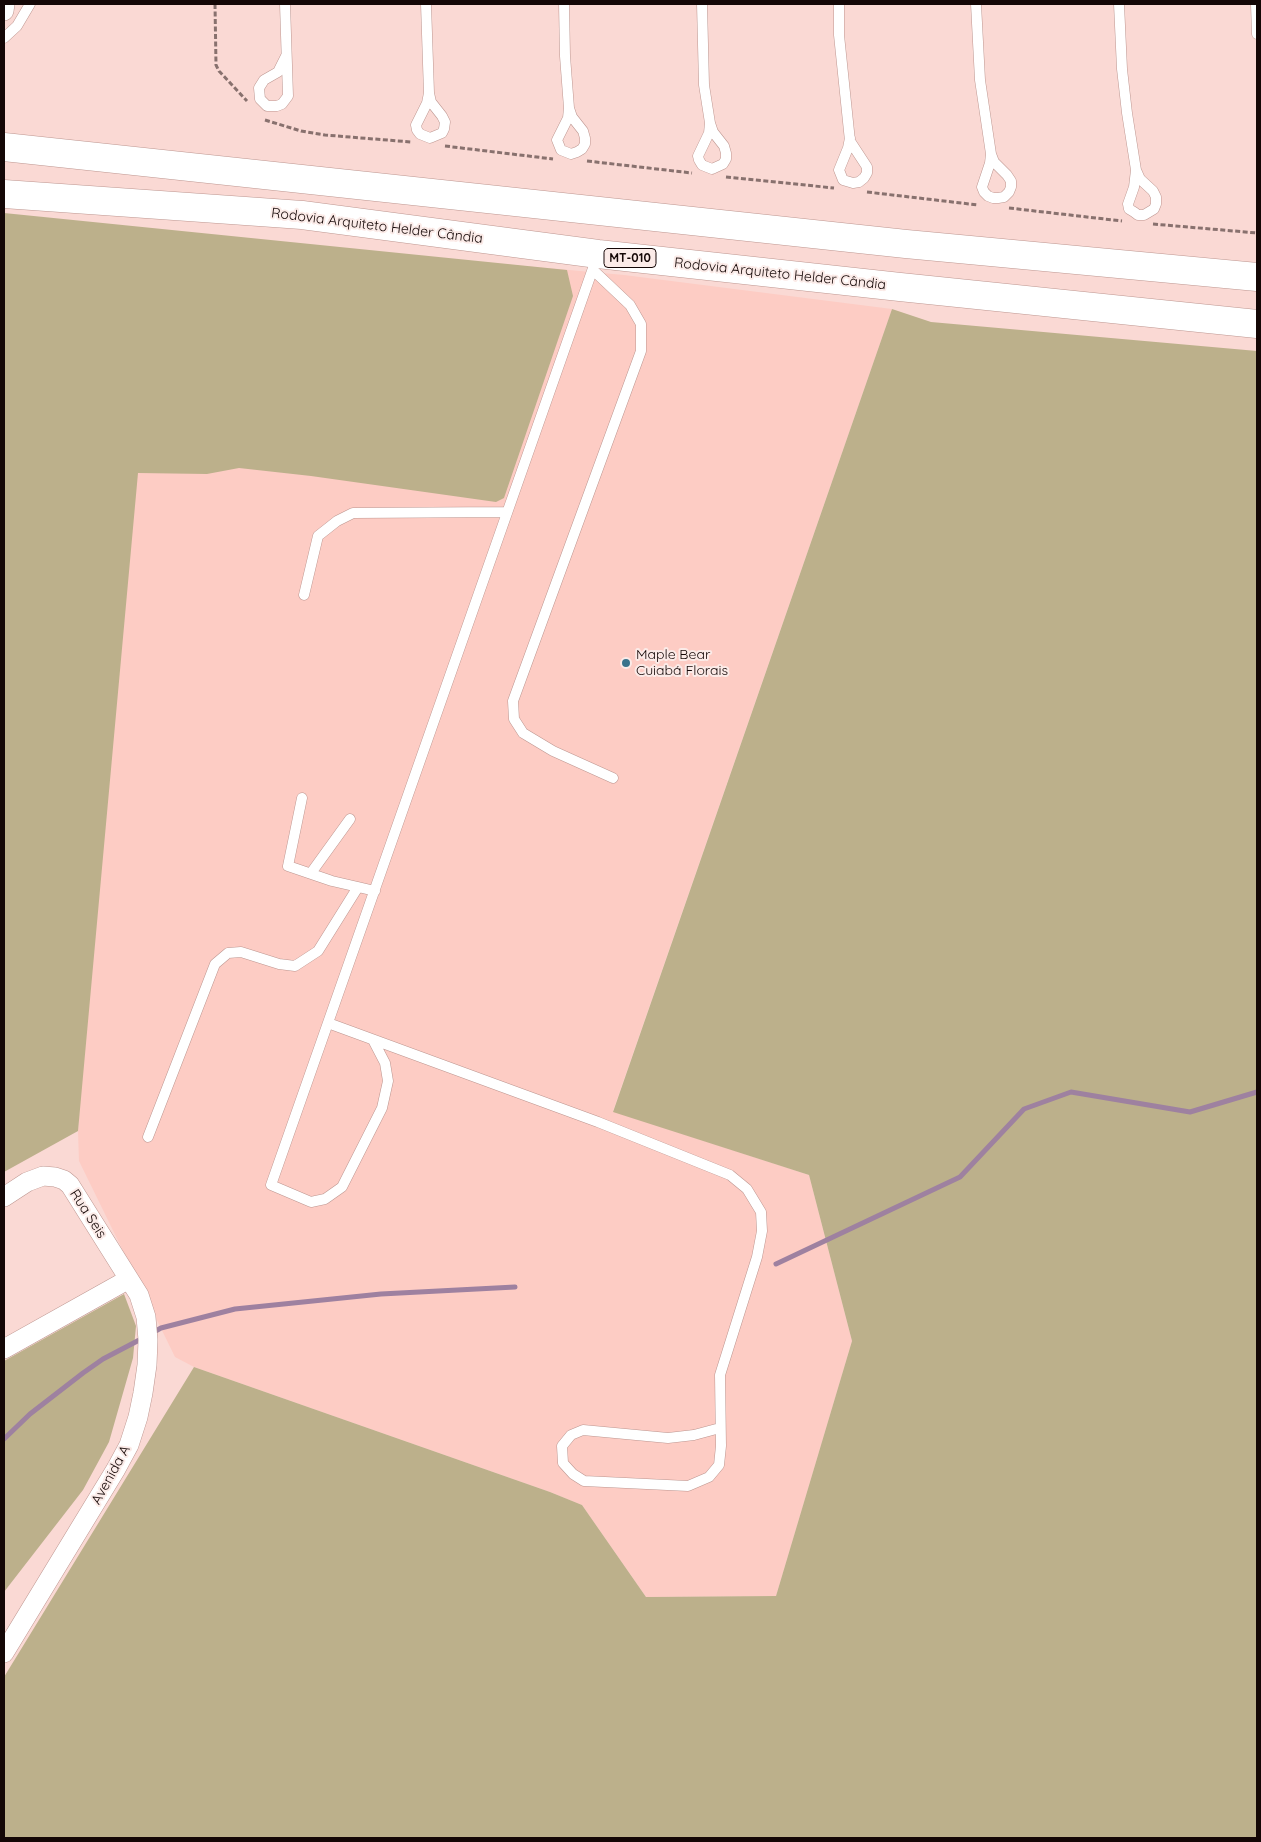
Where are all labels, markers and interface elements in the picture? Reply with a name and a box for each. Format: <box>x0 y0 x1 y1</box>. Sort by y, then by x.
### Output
street label: Rodovia Arquiteto Helder Cândia <box>270 205 484 247</box>
road number: MT-010 <box>604 248 656 268</box>
street label: Rodovia Arquiteto Helder Cândia <box>673 255 887 293</box>
place label: Maple Bear Cuiabá Florais <box>636 647 728 680</box>
marker: Maple Bear Cuiabá Florais <box>620 657 632 669</box>
street label: Rua Seis <box>66 1186 110 1242</box>
street label: Avenida A <box>88 1443 134 1507</box>

